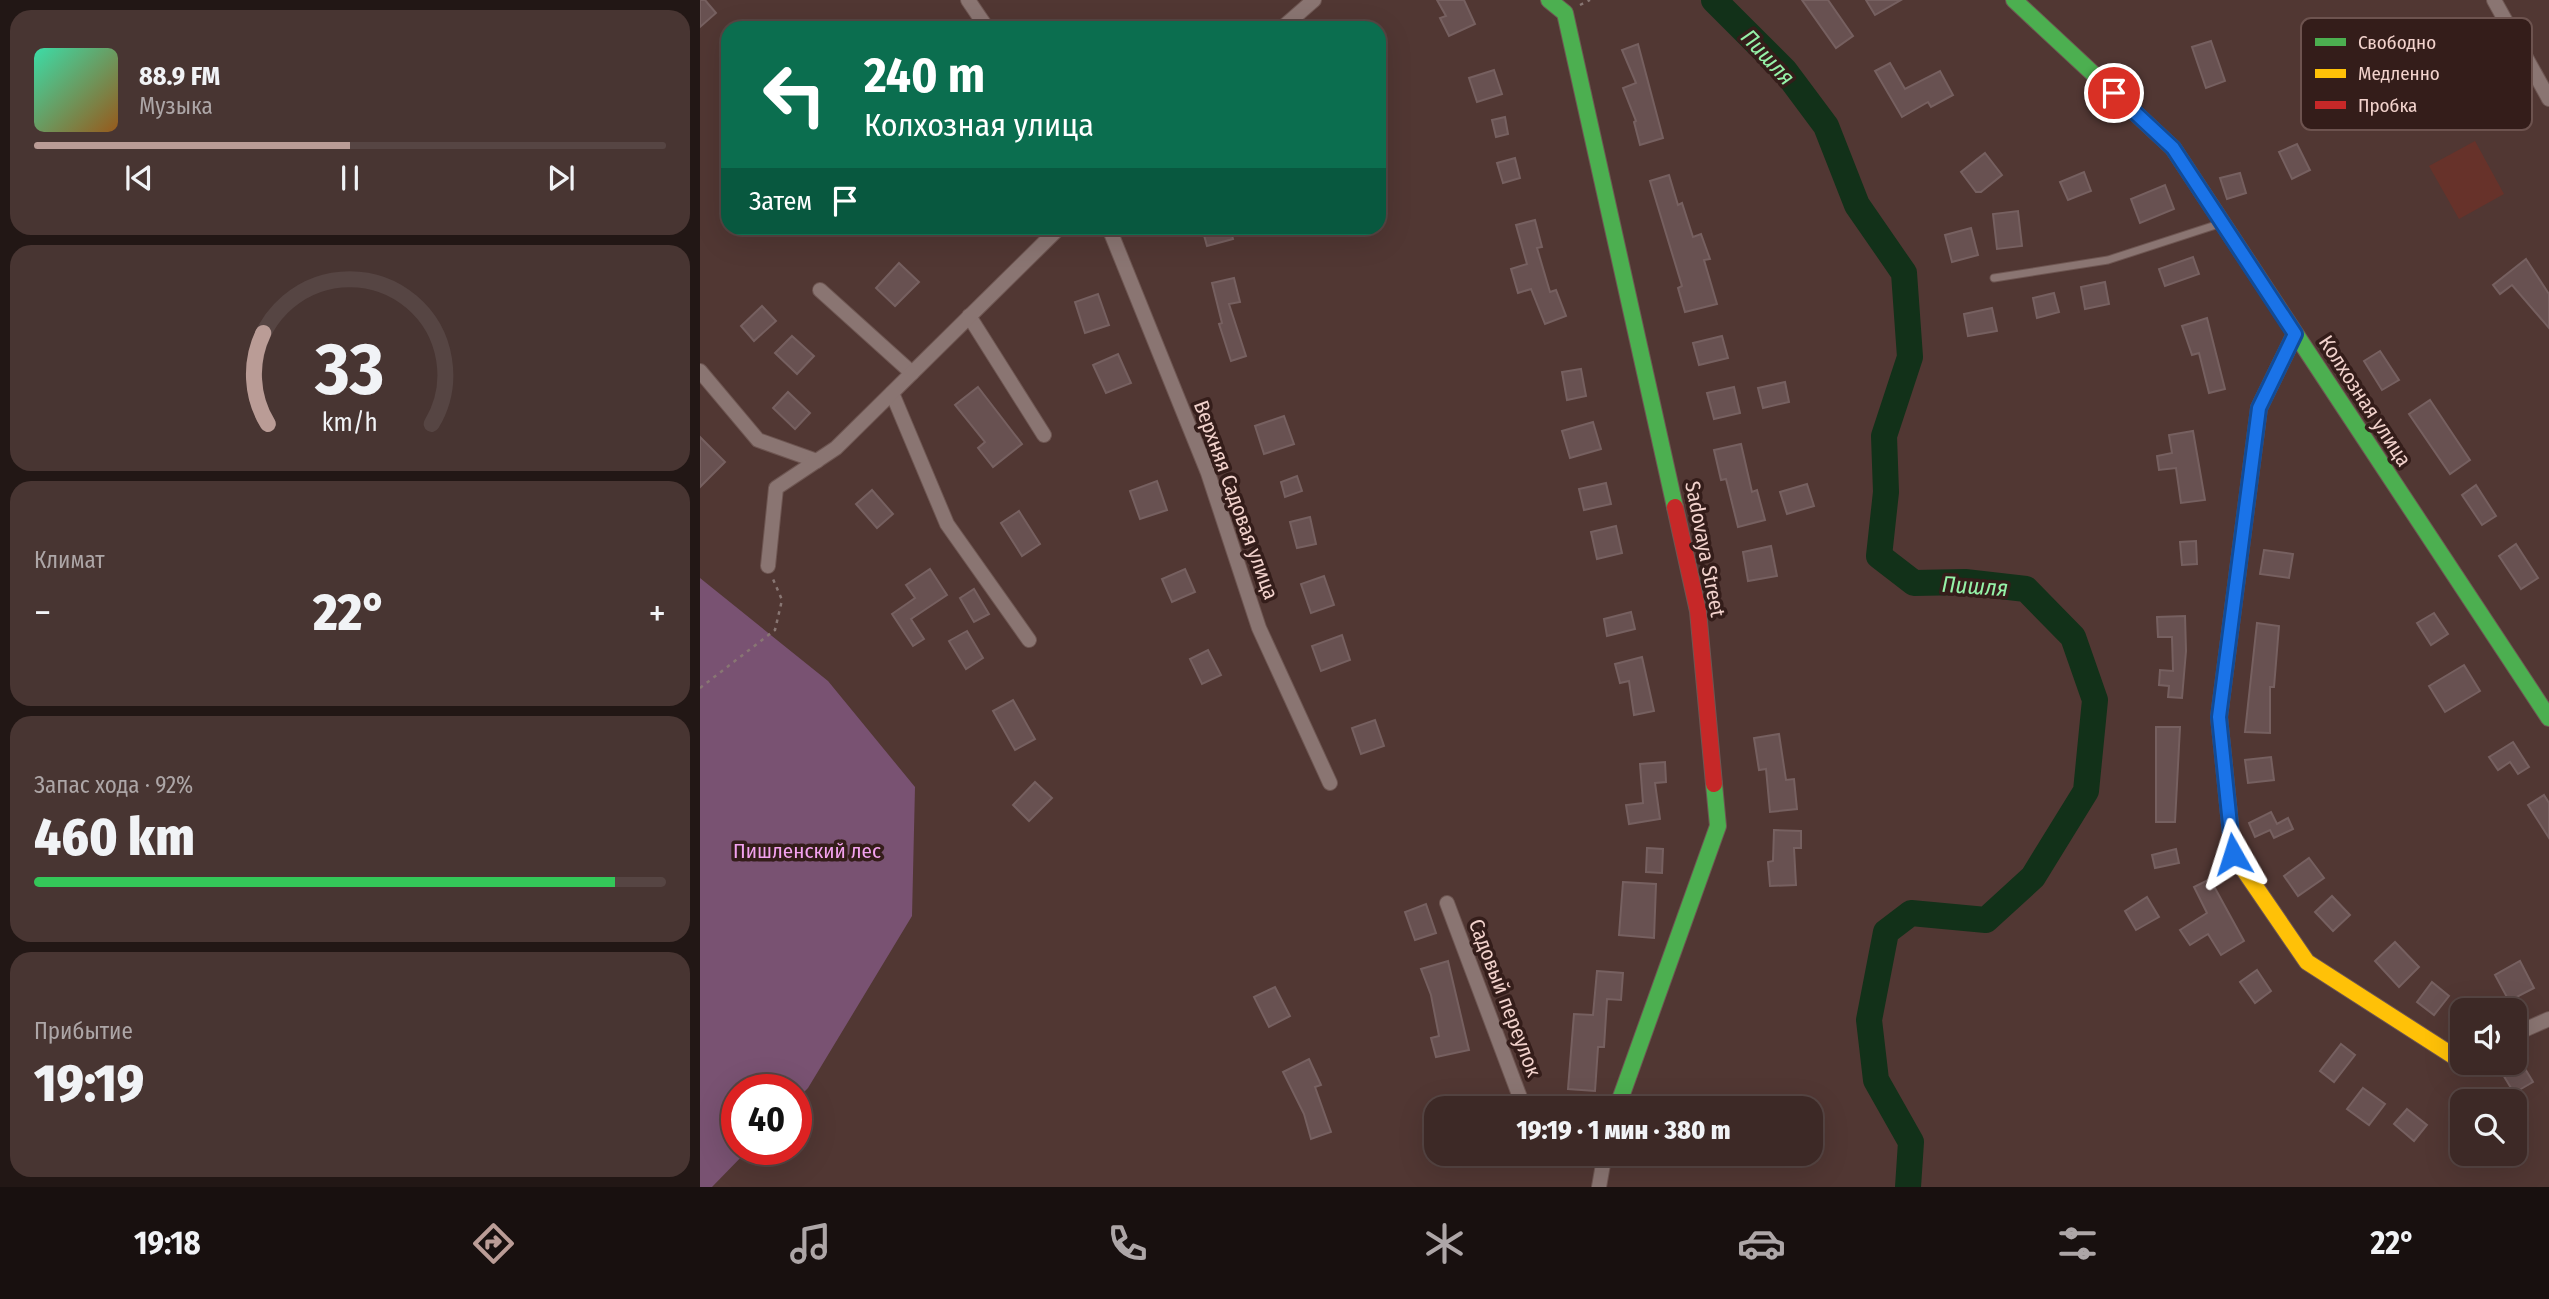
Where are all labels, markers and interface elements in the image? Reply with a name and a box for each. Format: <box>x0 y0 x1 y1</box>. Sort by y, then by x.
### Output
legend <box>2301 18 2532 130</box>
water label: Пишля <box>1735 23 1801 91</box>
text: Свободно <box>2358 31 2436 54</box>
text: 240 m <box>864 46 985 105</box>
icon: left <box>749 49 840 140</box>
text: 88.9 FM <box>139 61 220 92</box>
text: Медленно <box>2358 62 2440 85</box>
pin <box>2084 63 2144 123</box>
icon: arrive <box>2095 74 2133 112</box>
text: Музыка <box>139 92 213 120</box>
text: Пробка <box>2358 94 2417 117</box>
text: Колхозная улица <box>864 106 1094 144</box>
icon: previous <box>120 159 158 197</box>
icon: pause <box>331 159 369 197</box>
icon: next <box>542 159 580 197</box>
icon: arrive <box>826 182 864 220</box>
text: Затем <box>749 186 812 217</box>
text: 33 <box>315 327 384 414</box>
street label: Колхозная улица <box>2313 331 2417 471</box>
street label: Верхняя Садовая улица <box>1188 397 1284 603</box>
text: km/h <box>322 408 378 438</box>
street label: Sadovaya Street <box>1679 479 1731 619</box>
text: Климат <box>34 546 105 574</box>
water label: Пишля <box>1941 570 2009 602</box>
text: 22° <box>313 581 387 644</box>
text: − <box>34 590 51 636</box>
text: + <box>649 590 666 636</box>
text: Запас хода · 92% <box>34 771 193 799</box>
text: 460 km <box>34 806 195 869</box>
position arrow <box>2196 817 2270 891</box>
park label: Пишленский лес <box>733 838 881 864</box>
street label: Садовый переулок <box>1463 915 1547 1081</box>
map controls <box>2450 998 2527 1166</box>
button: sound <box>2450 998 2527 1075</box>
text: Прибытие <box>34 1017 133 1045</box>
text: 19:19 <box>34 1052 144 1115</box>
speed limit sign: 40 <box>721 1074 812 1165</box>
button: search <box>2450 1089 2527 1166</box>
text: 19:19 · 1 мин · 380 m <box>1517 1115 1730 1146</box>
icon: directions <box>469 1219 518 1268</box>
icon: music <box>786 1219 835 1268</box>
icon: phone <box>1103 1219 1152 1268</box>
icon: climate <box>1420 1219 1469 1268</box>
icon: car <box>1737 1219 1786 1268</box>
icon: filters <box>2053 1219 2102 1268</box>
text: 19:18 <box>134 1224 201 1262</box>
text: 22° <box>2370 1224 2415 1262</box>

